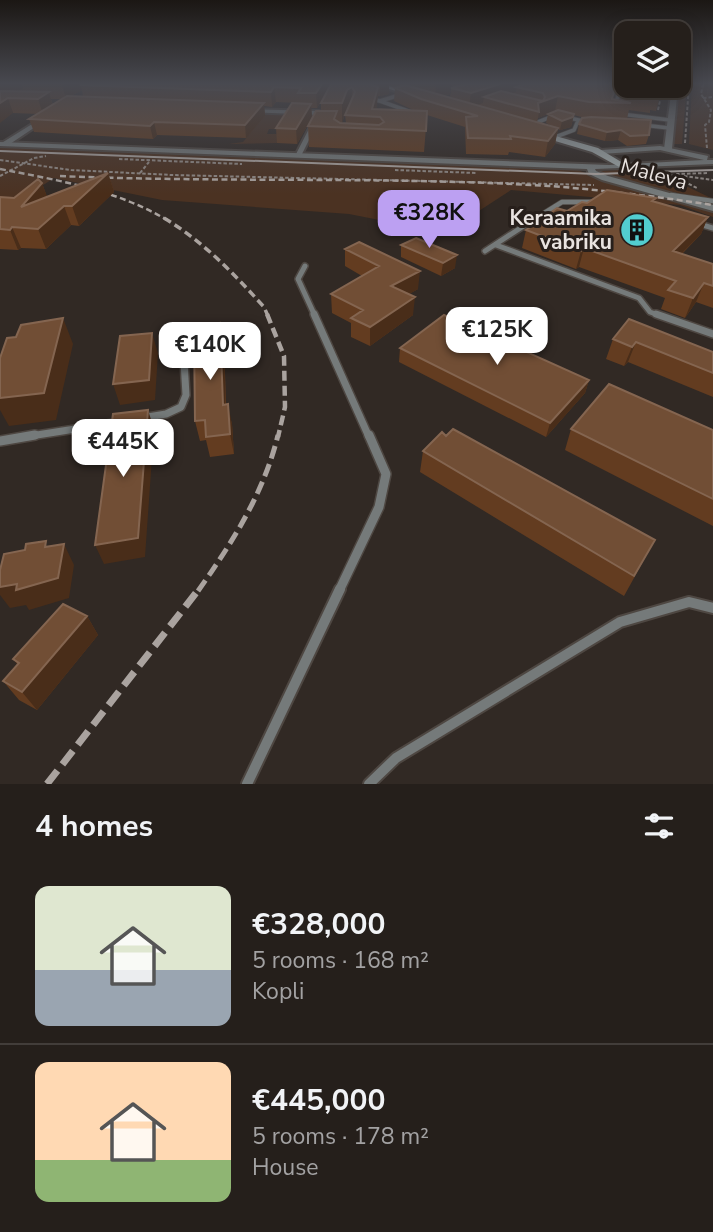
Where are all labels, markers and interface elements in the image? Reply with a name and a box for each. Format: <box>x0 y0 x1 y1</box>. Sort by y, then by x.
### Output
map controls <box>614 21 691 98</box>
button: layers <box>614 21 691 98</box>
street label: Maleva <box>618 152 690 196</box>
pin: €328K <box>380 190 478 250</box>
text: €328K <box>394 197 464 228</box>
place label: Keraamika vabriku <box>509 204 612 256</box>
building icon: Keraamika vabriku <box>618 211 656 249</box>
pin: €125K <box>448 308 546 367</box>
text: €125K <box>462 314 532 345</box>
pin: €140K <box>161 322 259 382</box>
text: €140K <box>175 329 245 360</box>
pin: €445K <box>74 420 172 479</box>
text: €445K <box>88 426 158 457</box>
text: 4 homes <box>35 806 153 847</box>
icon: filters <box>640 807 678 845</box>
text: €328,000 <box>252 904 385 945</box>
icon: home <box>91 914 175 998</box>
text: 5 rooms · 168 m² <box>252 945 429 976</box>
text: Kopli <box>252 976 304 1007</box>
text: €445,000 <box>252 1080 385 1121</box>
icon: home <box>91 1090 175 1174</box>
text: 5 rooms · 178 m² <box>252 1121 429 1152</box>
text: House <box>252 1152 319 1183</box>

